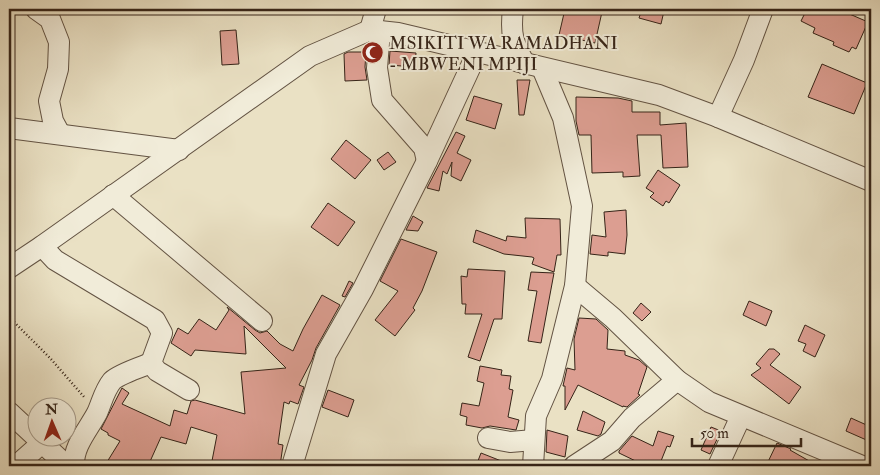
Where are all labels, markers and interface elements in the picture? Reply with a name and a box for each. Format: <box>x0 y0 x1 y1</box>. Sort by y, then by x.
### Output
place label: MSIKITI WA RAMADHANI - MBWENI MPIJI <box>389 32 618 76</box>
mosque icon: MSIKITI WA RAMADHANI - MBWENI MPIJI <box>361 41 385 65</box>
north arrow <box>28 398 78 448</box>
text: N <box>44 401 59 418</box>
scale bar <box>692 415 801 447</box>
text: 50 m <box>700 424 729 443</box>

